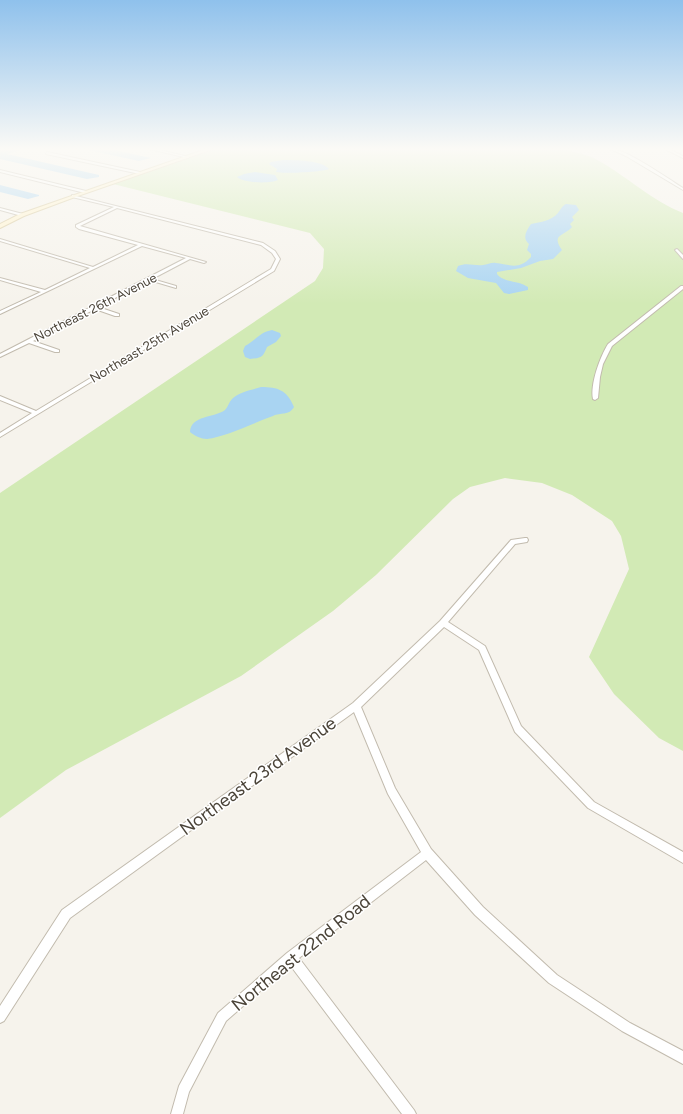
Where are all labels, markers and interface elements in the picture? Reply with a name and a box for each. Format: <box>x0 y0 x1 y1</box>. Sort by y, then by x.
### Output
street label: Northeast 26th Avenue <box>31 270 159 345</box>
street label: Northeast 25th Avenue <box>87 303 211 386</box>
street label: Northeast 23rd Avenue <box>176 712 341 840</box>
street label: Northeast 22nd Road <box>227 890 375 1016</box>

